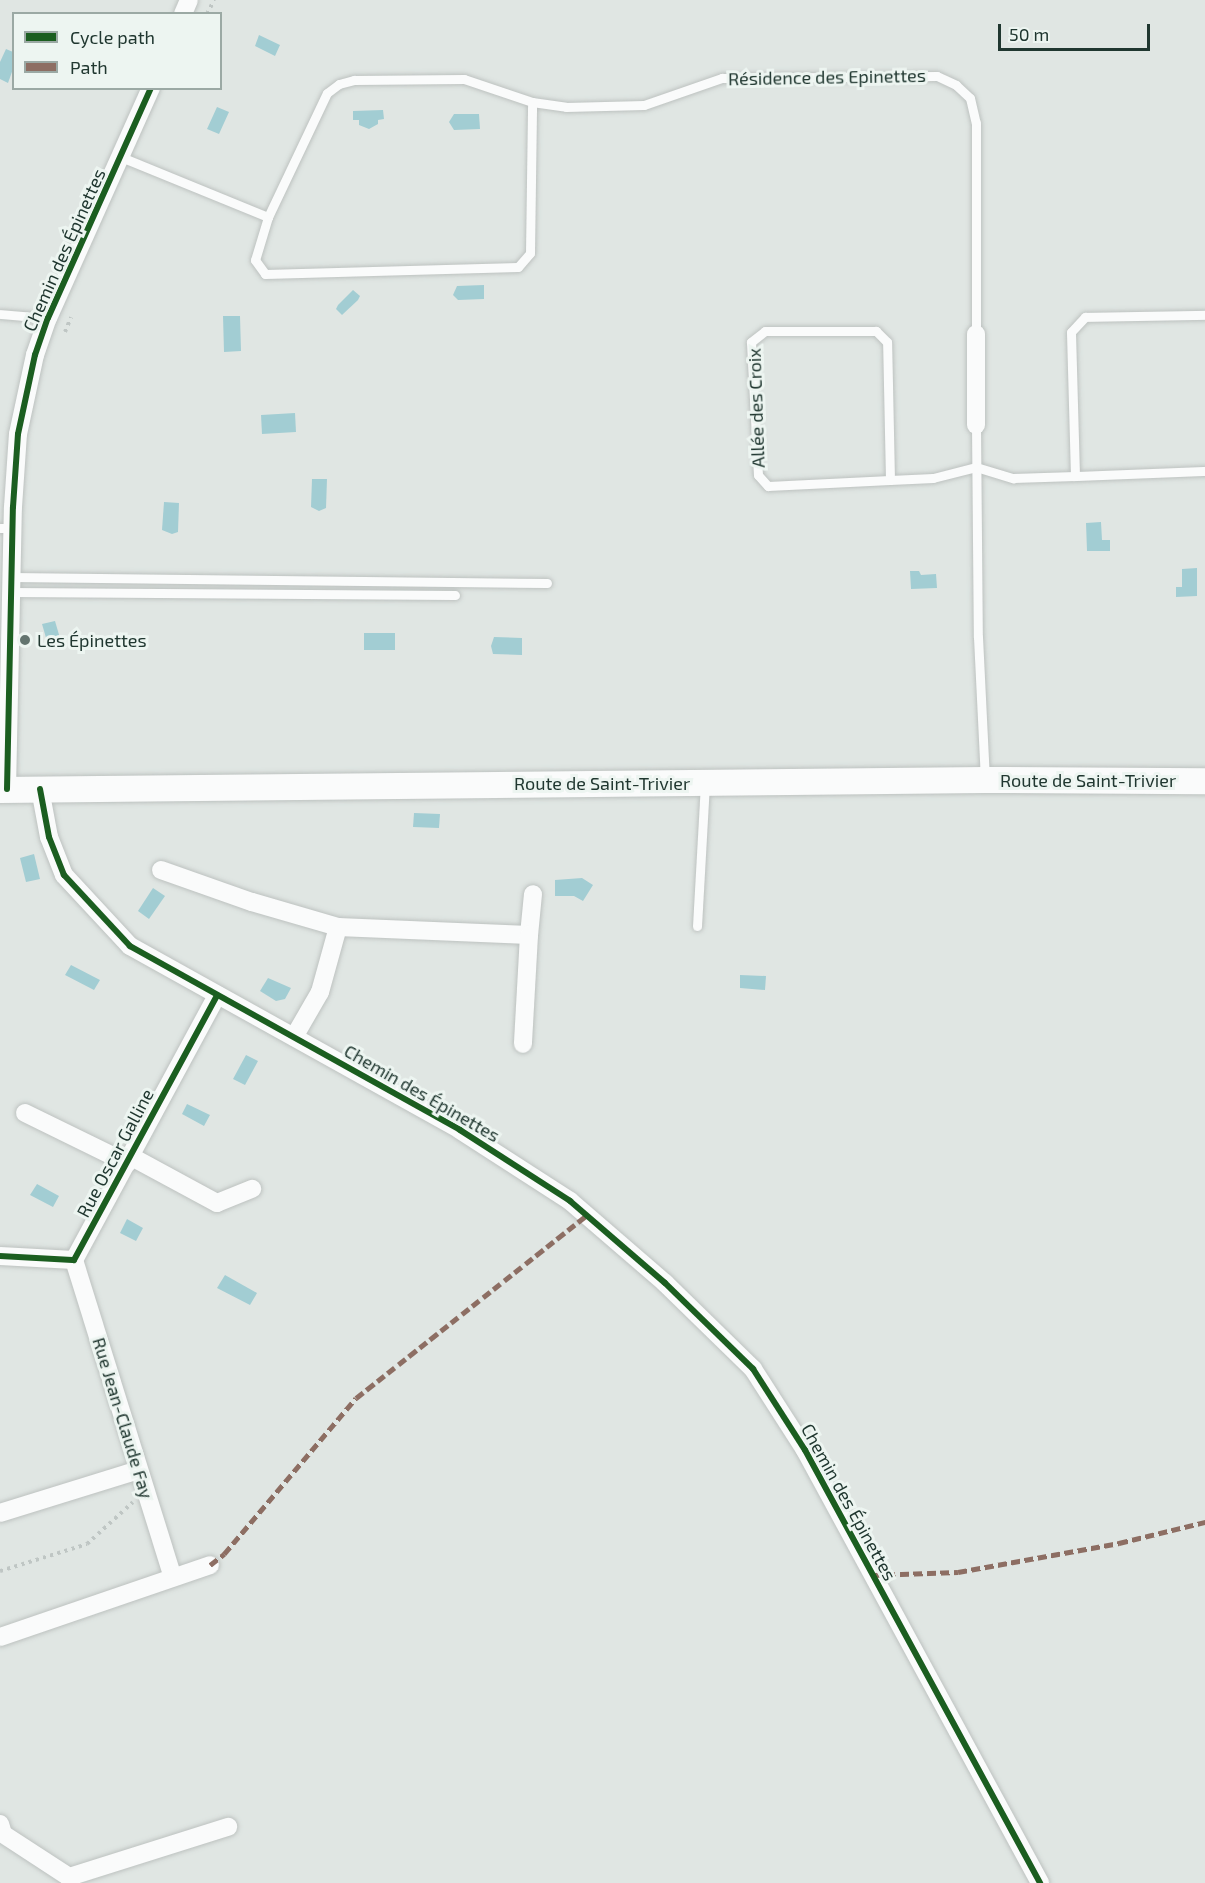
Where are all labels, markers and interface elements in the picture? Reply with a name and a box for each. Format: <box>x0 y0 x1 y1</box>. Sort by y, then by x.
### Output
legend <box>12 12 222 90</box>
scale bar <box>1001 12 1152 50</box>
text: 50 m <box>1009 23 1049 45</box>
text: Cycle path <box>70 26 155 48</box>
text: Path <box>70 56 108 78</box>
street label: Résidence des Epinettes <box>728 64 926 90</box>
street label: Chemin des Épinettes <box>18 165 110 335</box>
street label: Allée des Croix <box>743 348 769 468</box>
place label: Les Épinettes <box>37 629 147 651</box>
marker: Les Épinettes <box>18 633 32 647</box>
street label: Route de Saint-Trivier <box>1000 769 1176 791</box>
street label: Route de Saint-Trivier <box>514 772 690 794</box>
street label: Chemin des Épinettes <box>340 1040 504 1146</box>
street label: Rue Oscar Galline <box>72 1085 158 1221</box>
street label: Rue Jean-Claude Fay <box>88 1335 158 1501</box>
street label: Chemin des Épinettes <box>797 1420 901 1584</box>

